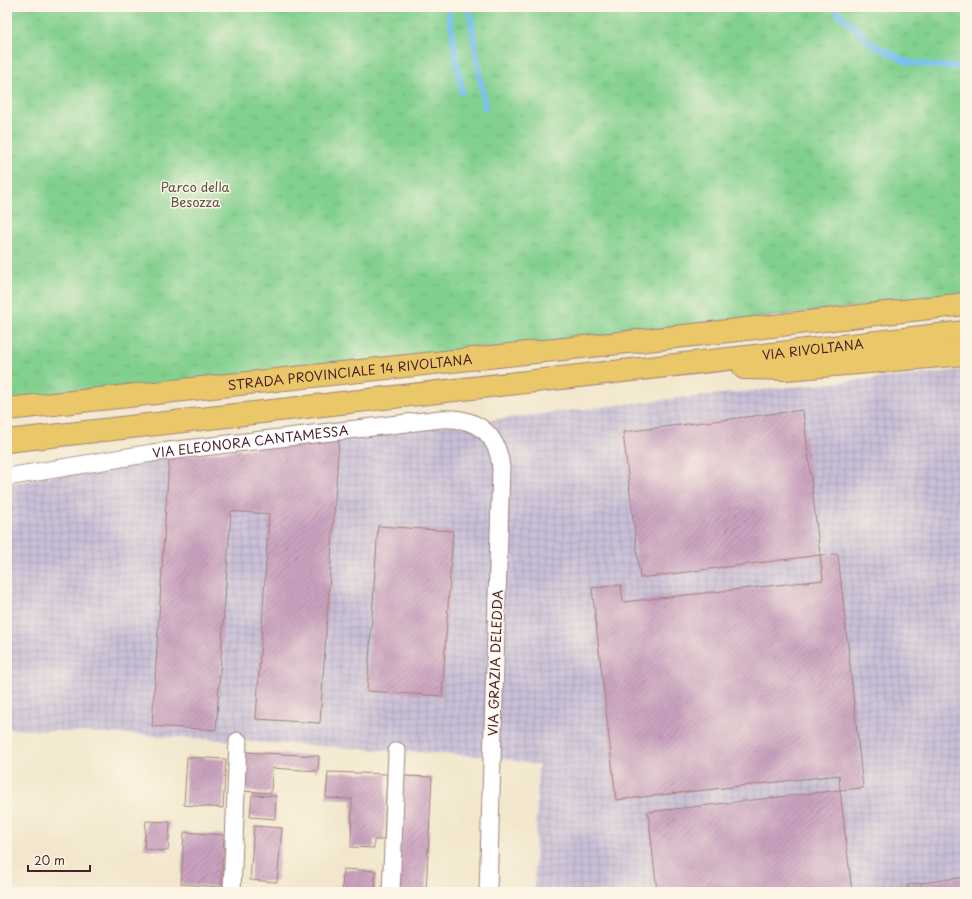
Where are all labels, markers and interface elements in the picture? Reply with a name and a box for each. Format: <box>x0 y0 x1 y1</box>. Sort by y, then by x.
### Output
park label: Parco della Besozza <box>160 177 230 211</box>
street label: VIA RIVOLTANA <box>761 334 865 364</box>
street label: STRADA PROVINCIALE 14 RIVOLTANA <box>227 349 473 394</box>
street label: VIA ELEONORA CANTAMESSA <box>151 420 349 462</box>
street label: VIA GRAZIA DELEDDA <box>482 589 507 736</box>
scale bar <box>28 847 90 873</box>
text: 20 m <box>34 851 65 869</box>

